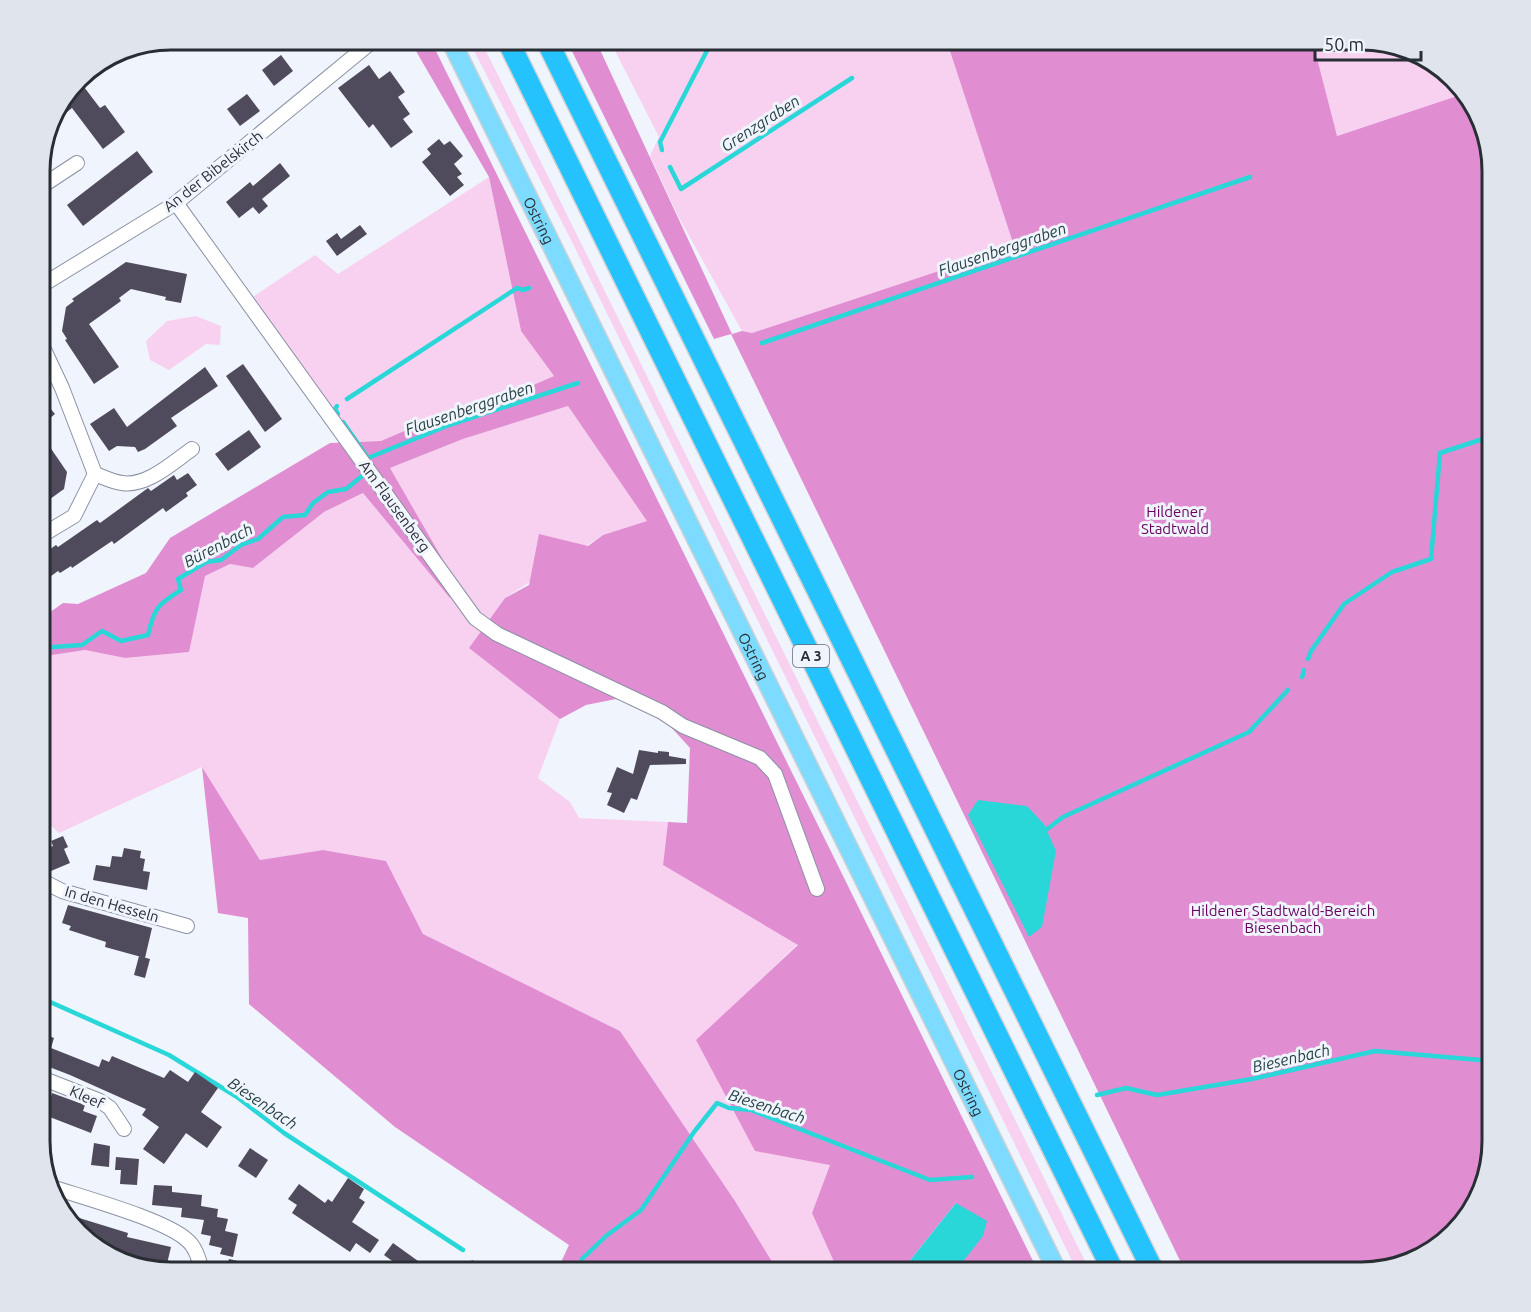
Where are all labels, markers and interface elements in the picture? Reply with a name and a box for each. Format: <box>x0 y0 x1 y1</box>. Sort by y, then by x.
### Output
scale bar <box>1315 24 1422 62</box>
text: 50 m <box>1324 34 1364 54</box>
water label: Grenzgraben <box>717 91 803 155</box>
street label: An der Bibelskirch <box>160 127 266 215</box>
street label: Ostring <box>520 194 558 247</box>
water label: Flausenberggraben <box>936 219 1068 279</box>
water label: Flausenberggraben <box>403 378 535 438</box>
street label: Am Flausenberg <box>356 457 434 555</box>
park label: Hildener Stadtwald <box>1141 503 1209 537</box>
water label: Bürenbach <box>181 519 255 571</box>
street label: Ostring <box>735 630 773 683</box>
road number: A 3 <box>793 645 829 667</box>
street label: In den Hesseln <box>63 882 161 926</box>
park label: Hildener Stadtwald-Bereich Biesenbach <box>1191 902 1375 936</box>
water label: Biesenbach <box>1250 1040 1332 1076</box>
street label: Ostring <box>950 1066 988 1119</box>
water label: Biesenbach <box>225 1073 301 1133</box>
street label: Kleef <box>67 1082 107 1112</box>
water label: Biesenbach <box>727 1085 807 1127</box>

